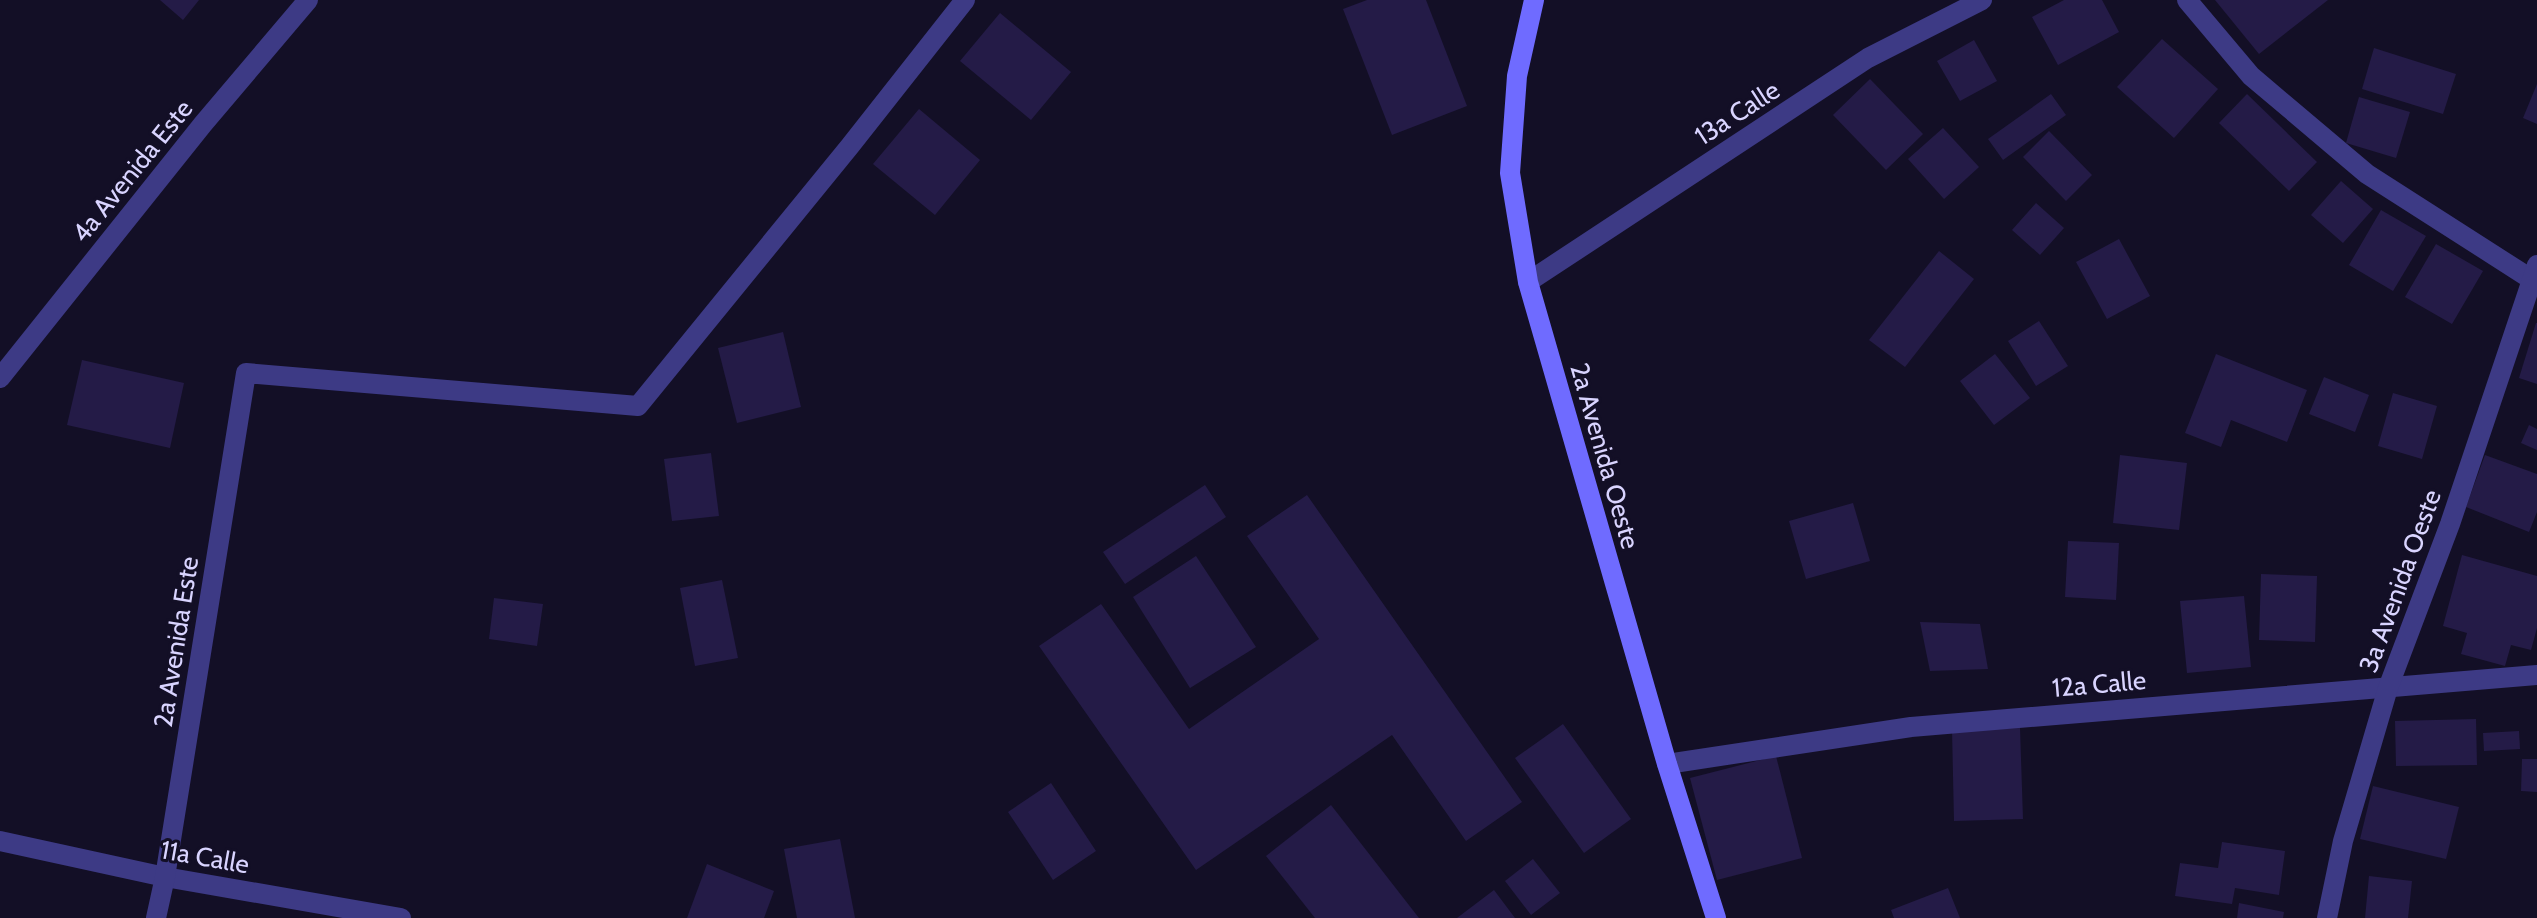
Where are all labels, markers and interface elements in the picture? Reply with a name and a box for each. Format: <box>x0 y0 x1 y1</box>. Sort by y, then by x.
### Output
street label: 13a Calle <box>1689 74 1785 152</box>
street label: 4a Avenida Este <box>65 93 199 249</box>
street label: 2a Avenida Oeste <box>1563 359 1647 553</box>
street label: 3a Avenida Oeste <box>2352 485 2448 677</box>
street label: 2a Avenida Este <box>147 554 205 730</box>
street label: 12a Calle <box>2051 664 2147 704</box>
street label: 11a Calle <box>158 833 252 881</box>

